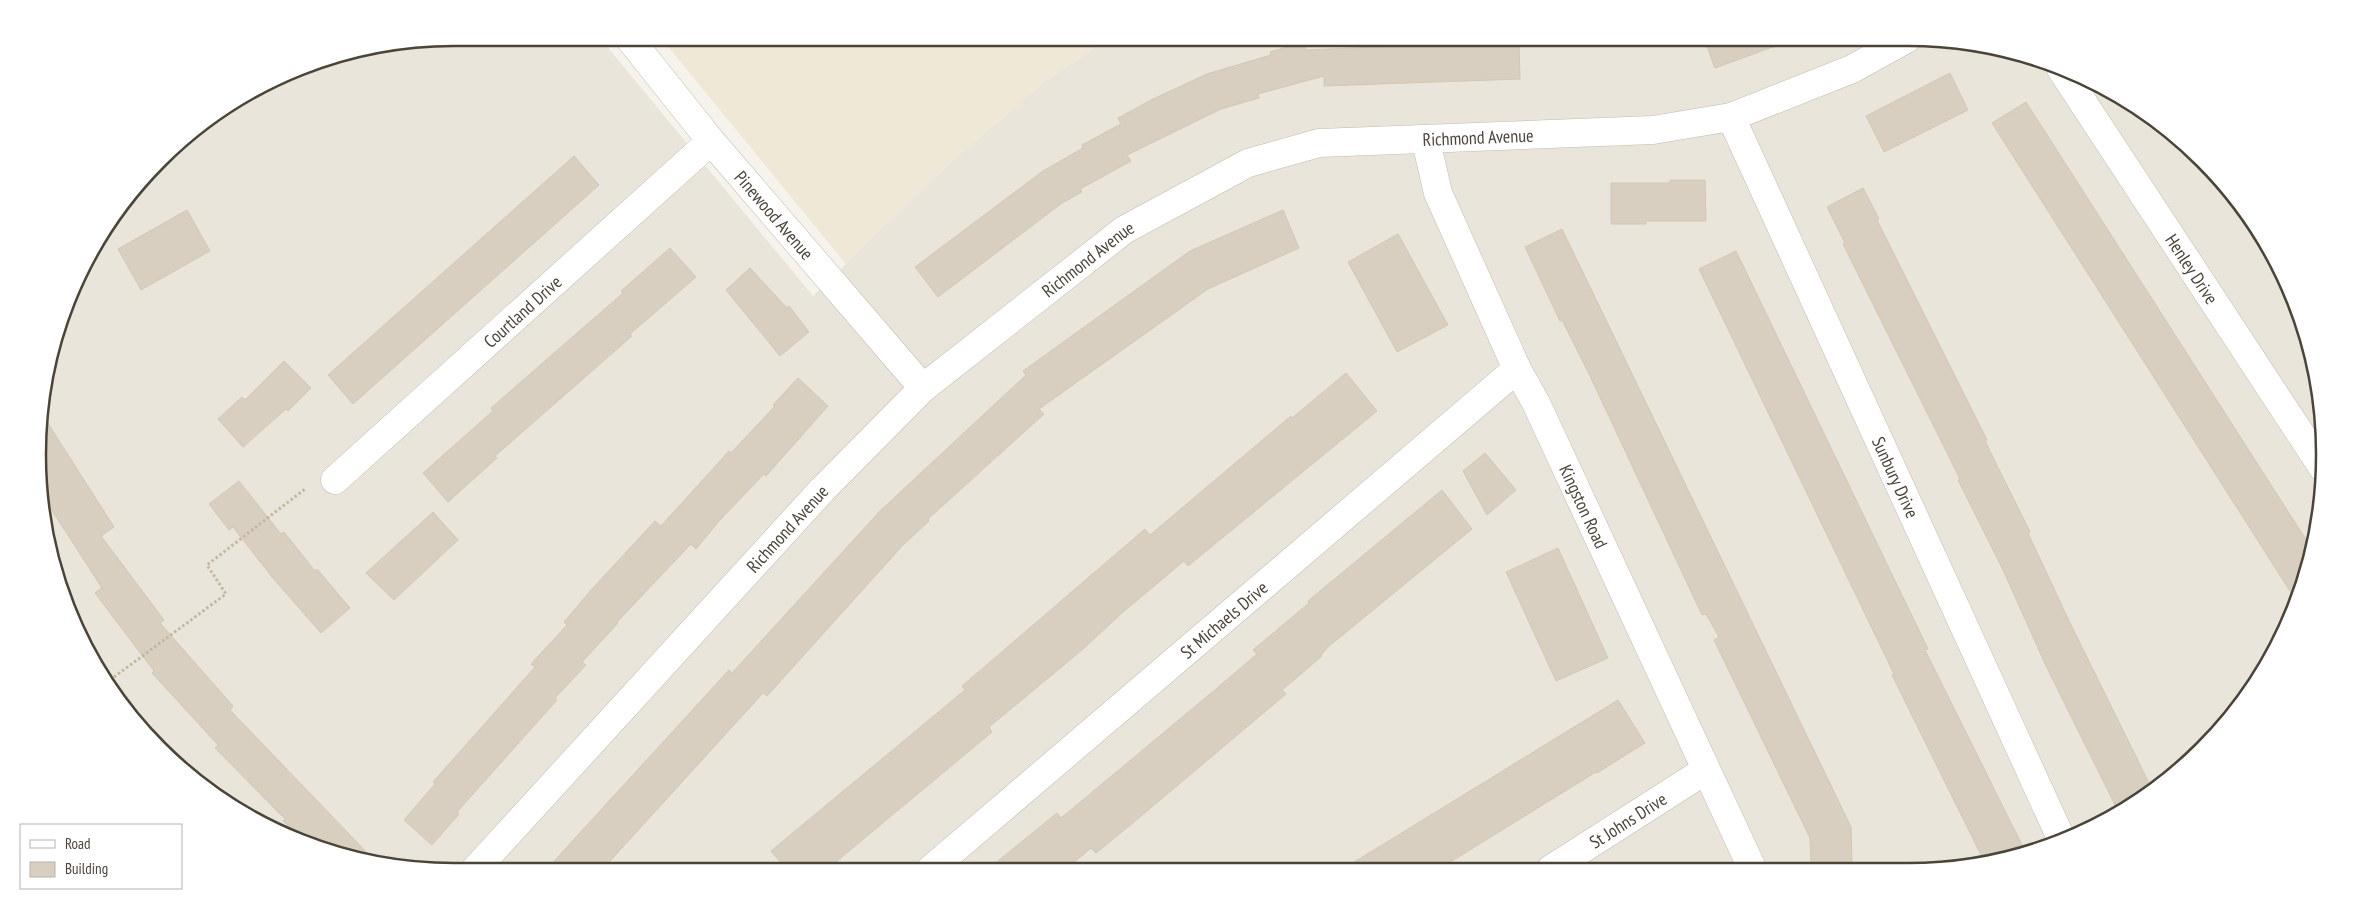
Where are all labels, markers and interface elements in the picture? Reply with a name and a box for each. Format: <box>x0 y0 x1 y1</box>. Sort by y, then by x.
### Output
street label: Richmond Avenue <box>1422 123 1534 150</box>
street label: Pinewood Avenue <box>730 166 819 264</box>
street label: Richmond Avenue <box>1037 215 1138 302</box>
street label: Henley Drive <box>2161 229 2224 308</box>
street label: Courtland Drive <box>478 270 566 352</box>
street label: Sunbury Drive <box>1867 433 1924 521</box>
street label: Kingston Road <box>1555 461 1613 552</box>
street label: Richmond Avenue <box>741 480 833 577</box>
street label: St Michaels Drive <box>1175 576 1272 663</box>
street label: St Johns Drive <box>1585 787 1671 853</box>
legend <box>20 824 182 889</box>
text: Road <box>65 834 91 853</box>
text: Building <box>65 859 108 878</box>

